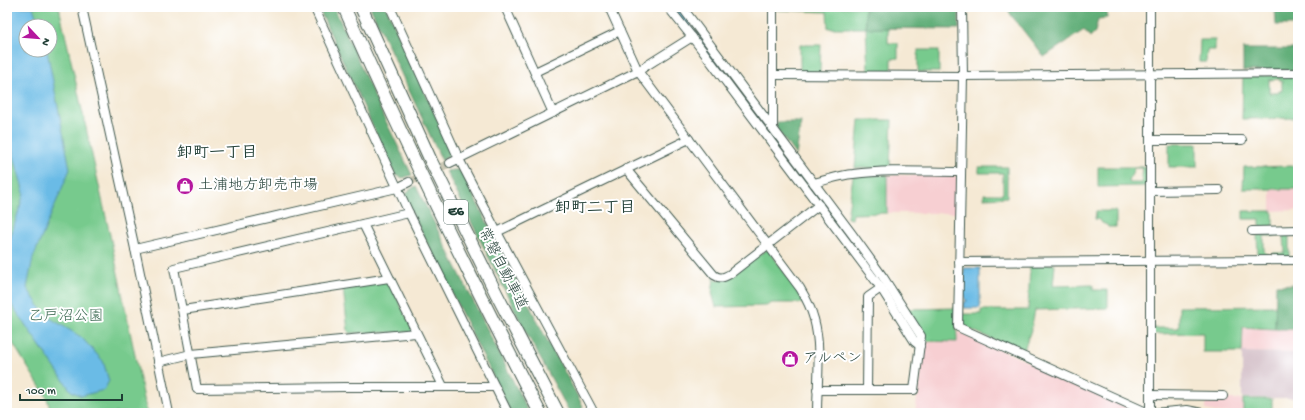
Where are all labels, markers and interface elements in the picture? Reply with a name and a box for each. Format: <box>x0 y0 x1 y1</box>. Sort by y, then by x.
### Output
north arrow <box>18 18 58 58</box>
text: N <box>38 36 52 47</box>
district label: 卸町一丁目 <box>177 144 257 164</box>
shop icon: 土浦地方卸売市場 <box>175 176 195 196</box>
place label: 土浦地方卸売市場 <box>198 177 318 195</box>
district label: 卸町二丁目 <box>555 199 635 219</box>
road number: E6 <box>444 200 468 224</box>
street label: 常磐自動車道 <box>474 224 531 313</box>
park label: 乙戸沼公園 <box>28 308 104 326</box>
shop icon: アルペン <box>780 349 800 369</box>
place label: アルペン <box>803 350 862 368</box>
scale bar <box>20 376 122 402</box>
text: 100 m <box>25 385 56 399</box>

